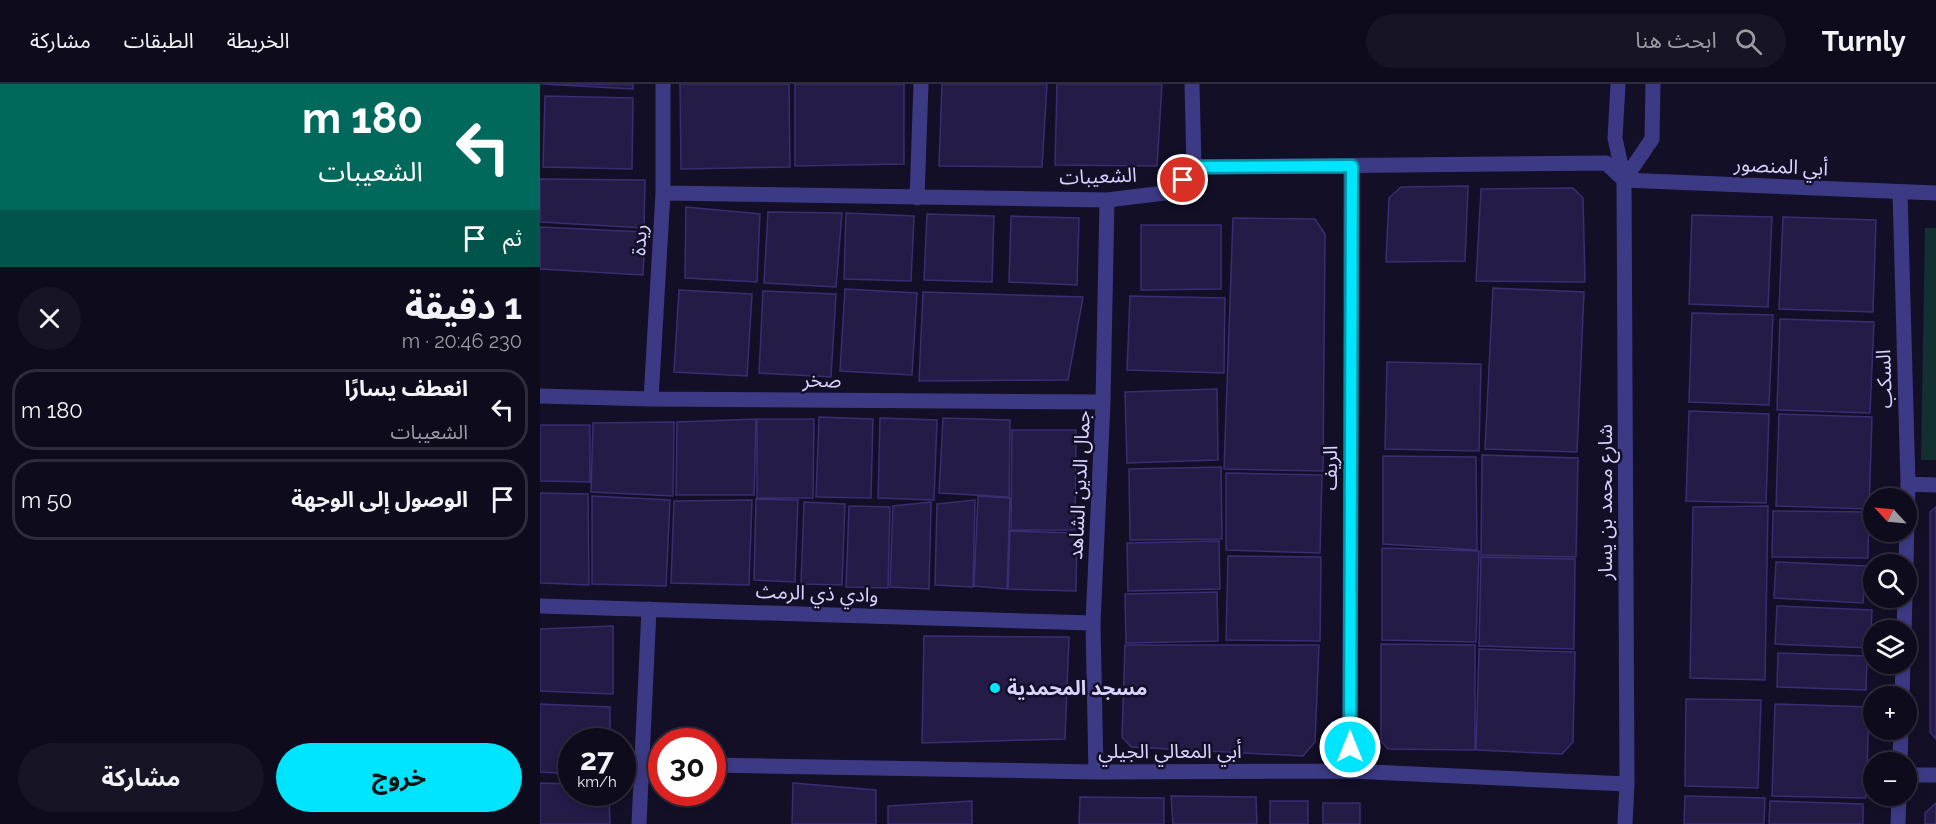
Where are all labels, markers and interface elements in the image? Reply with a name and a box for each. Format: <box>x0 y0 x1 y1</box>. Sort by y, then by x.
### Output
search box <box>1366 14 1786 68</box>
icon: search <box>1732 25 1765 58</box>
text: Turnly <box>1822 25 1906 58</box>
text: ابحث هنا <box>1635 27 1717 53</box>
text: مشاركة <box>30 28 91 53</box>
text: الطبقات <box>124 28 194 53</box>
text: الخريطة <box>227 28 290 53</box>
text: 180 m <box>302 94 423 143</box>
icon: left <box>444 108 522 186</box>
street label: أبي المنصور <box>1732 152 1829 184</box>
pin <box>1157 154 1208 205</box>
text: الشعيبات <box>319 156 423 187</box>
street label: الشعيبات <box>1059 163 1137 189</box>
icon: arrive <box>1166 163 1199 196</box>
icon: arrive <box>458 222 491 255</box>
street label: ريدة <box>626 224 652 256</box>
text: ثم <box>503 225 522 251</box>
text: 1 دقيقة <box>405 285 522 327</box>
button: close <box>18 287 81 350</box>
text: 230 m · 20:46 <box>402 329 522 353</box>
street label: السكب <box>1871 349 1897 409</box>
street label: صخر <box>801 368 842 392</box>
text: انعطف يسارًا <box>345 375 468 401</box>
icon: left <box>486 393 519 426</box>
text: 180 m <box>21 397 83 423</box>
street label: جمال الدين الشاهد <box>1063 410 1095 560</box>
text: الشعيبات <box>391 420 468 444</box>
street label: شارع محمد بن يسار <box>1593 424 1620 581</box>
street label: الريف <box>1318 445 1342 491</box>
icon: arrive <box>486 483 519 516</box>
text: الوصول إلى الوجهة <box>291 486 468 512</box>
text: 50 m <box>21 487 72 513</box>
north arrow <box>1863 488 1917 542</box>
map controls <box>1863 488 1917 806</box>
button: search <box>1863 554 1917 608</box>
street label: وادي ذي الرمث <box>755 579 879 611</box>
button: layers <box>1863 620 1917 674</box>
place label: مسجد المحمدية <box>1007 676 1147 700</box>
marker: مسجد المحمدية <box>988 681 1002 695</box>
button: + <box>1863 686 1917 740</box>
position arrow <box>1318 715 1382 779</box>
speed limit sign: 30 <box>648 728 726 806</box>
street label: أبي المعالي الجيلي <box>1098 739 1242 767</box>
text: 27 <box>580 742 614 777</box>
button: مشاركة <box>18 743 264 812</box>
button: خروج <box>276 743 522 812</box>
button: − <box>1863 752 1917 806</box>
text: km/h <box>577 773 617 791</box>

